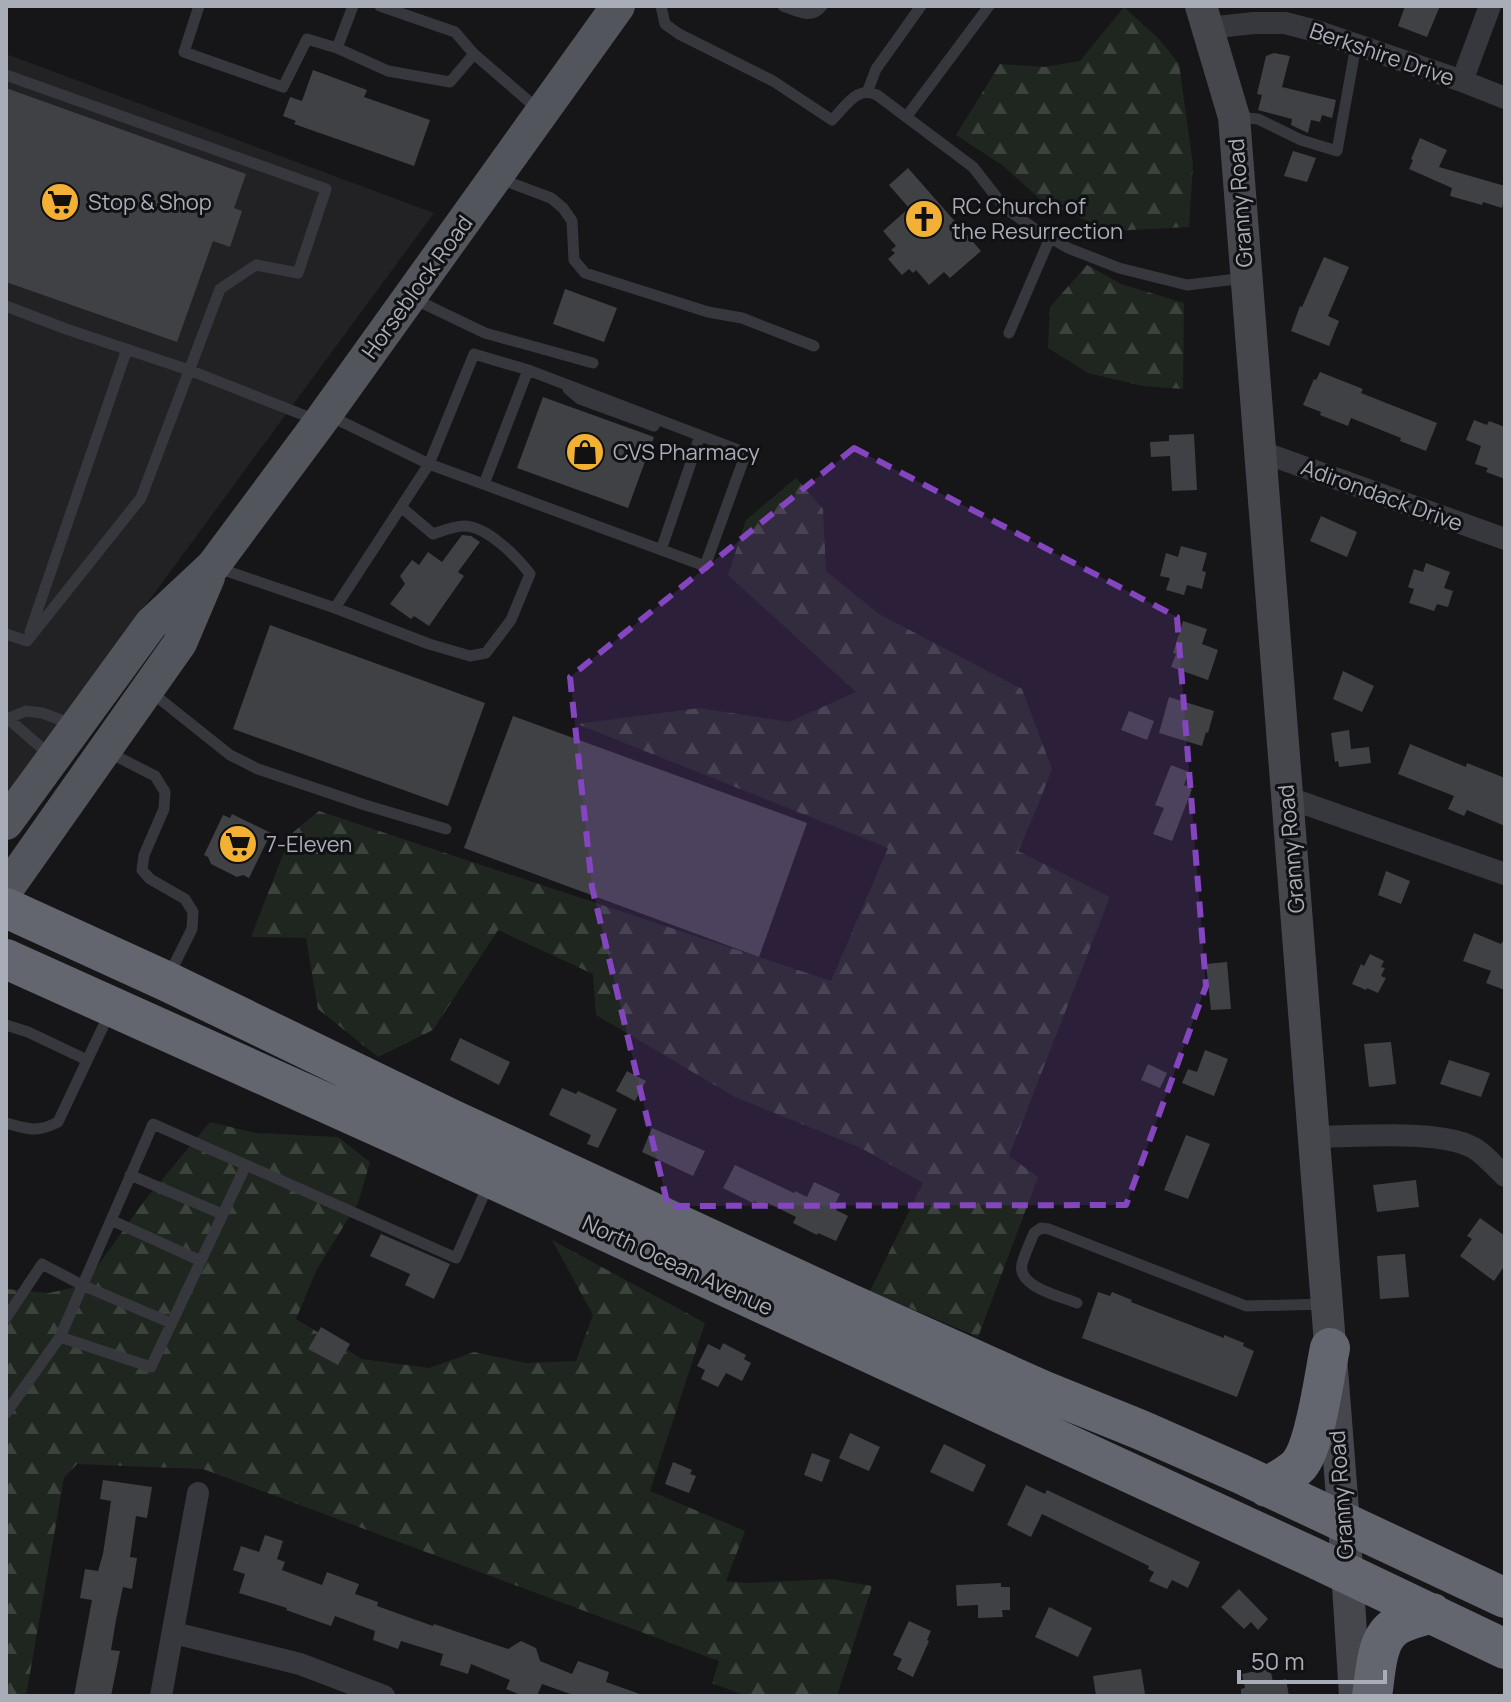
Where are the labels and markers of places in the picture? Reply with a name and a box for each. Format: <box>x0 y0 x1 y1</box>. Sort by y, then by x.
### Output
supermarket icon: Stop & Shop <box>39 181 81 223</box>
place label: Stop & Shop <box>88 187 212 217</box>
place label: RC Church of the Resurrection <box>952 191 1123 246</box>
church icon: RC Church of the Resurrection <box>903 198 945 240</box>
shop icon: CVS Pharmacy <box>564 431 606 473</box>
place label: CVS Pharmacy <box>613 437 760 467</box>
supermarket icon: 7-Eleven <box>217 823 259 865</box>
place label: 7-Eleven <box>266 829 352 859</box>

